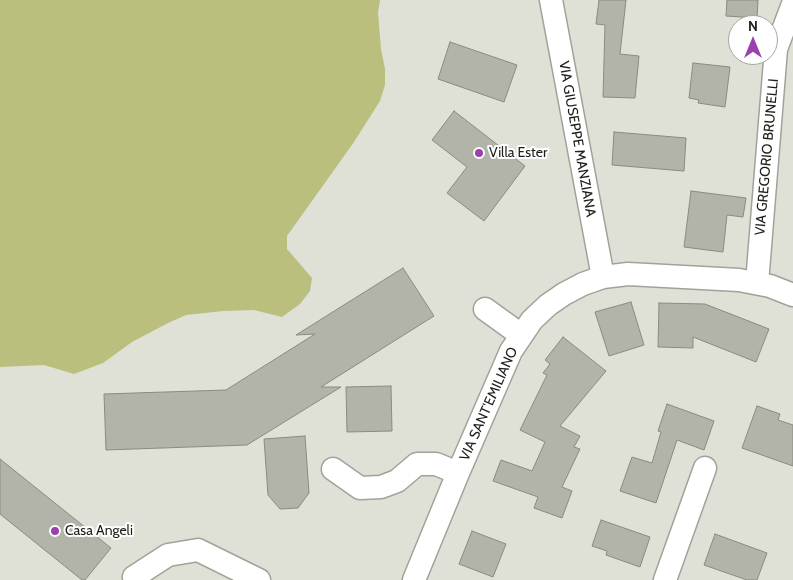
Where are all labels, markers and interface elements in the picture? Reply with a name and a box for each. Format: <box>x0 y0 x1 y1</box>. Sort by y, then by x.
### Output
north arrow <box>728 15 778 65</box>
text: N <box>748 17 758 35</box>
street label: VIA GIUSEPPE MANZIANA <box>555 60 599 218</box>
street label: VIA GREGORIO BRUNELLI <box>752 78 782 236</box>
place label: Villa Ester <box>489 145 547 161</box>
marker: Villa Ester <box>473 147 485 159</box>
street label: VIA SANT'EMILIANO <box>456 344 522 464</box>
place label: Casa Angeli <box>65 523 133 539</box>
marker: Casa Angeli <box>49 525 61 537</box>

